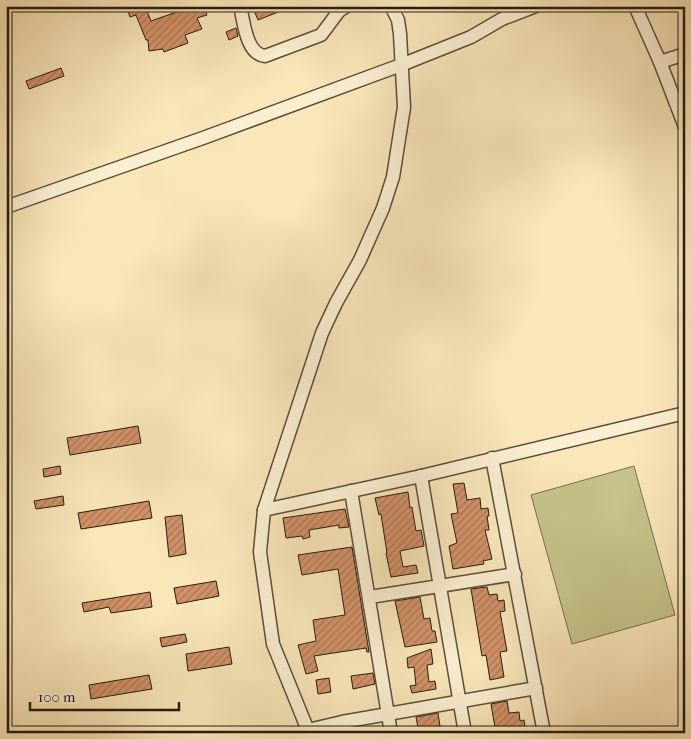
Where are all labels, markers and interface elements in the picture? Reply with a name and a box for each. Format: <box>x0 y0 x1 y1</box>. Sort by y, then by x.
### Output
scale bar <box>30 679 179 711</box>
text: 100 m <box>38 688 76 706</box>

